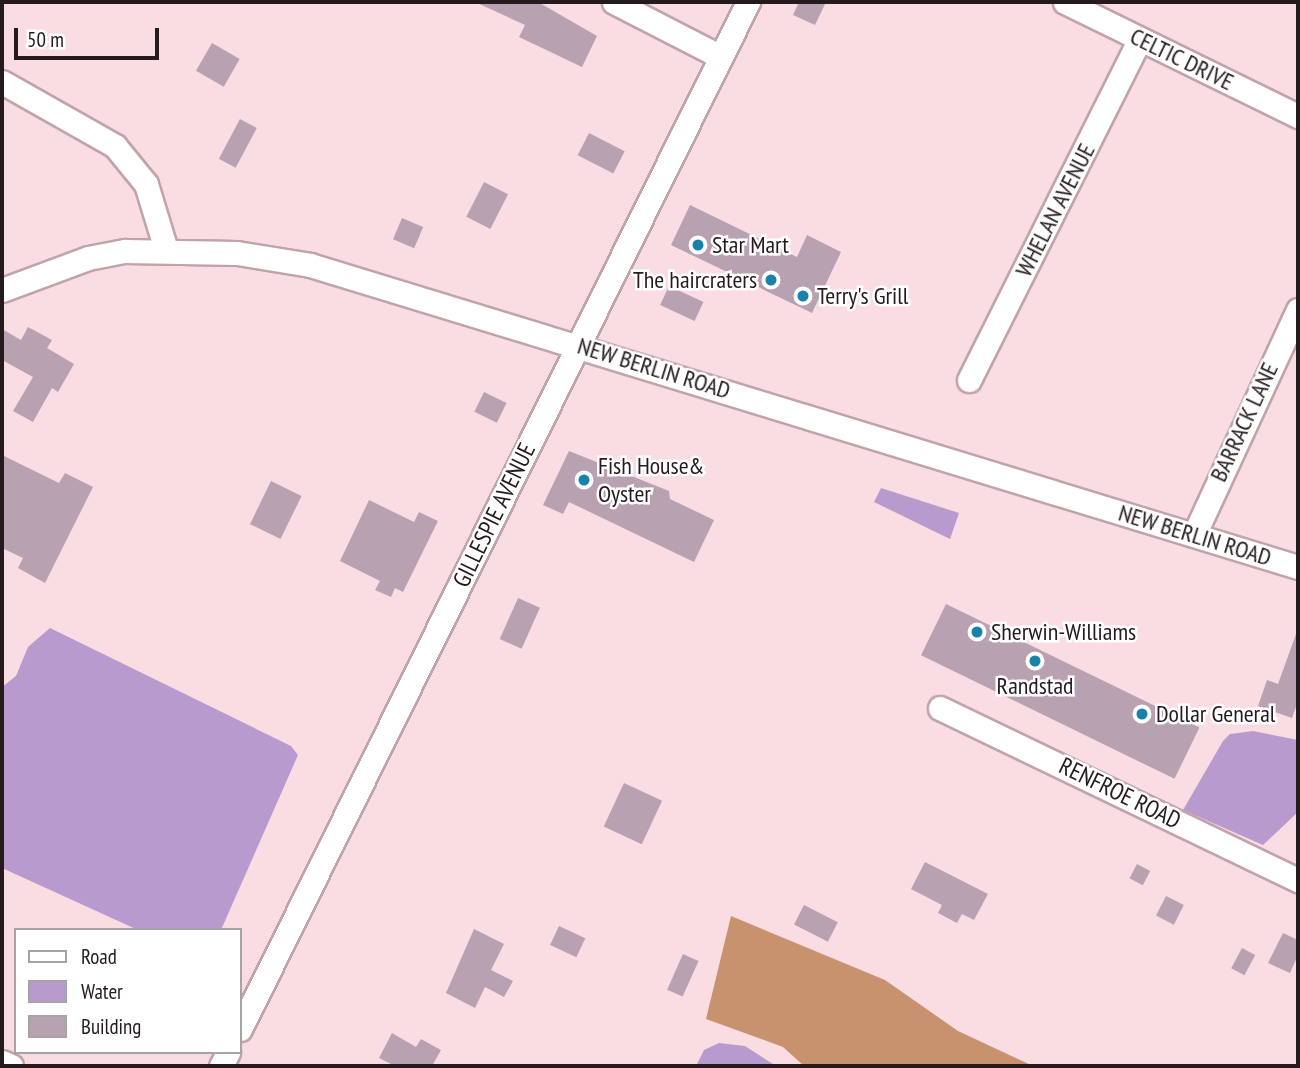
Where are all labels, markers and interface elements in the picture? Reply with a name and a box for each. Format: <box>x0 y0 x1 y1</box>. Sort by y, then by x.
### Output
scale bar <box>18 14 163 58</box>
street label: CELTIC DRIVE <box>1125 21 1239 97</box>
text: 50 m <box>27 26 64 53</box>
street label: WHELAN AVENUE <box>1009 138 1101 282</box>
place label: Star Mart <box>712 231 789 259</box>
marker: Star Mart <box>690 237 706 253</box>
place label: The haircraters <box>633 266 757 294</box>
marker: The haircraters <box>763 272 779 288</box>
place label: Terry's Grill <box>817 282 908 310</box>
marker: Terry's Grill <box>795 288 811 304</box>
street label: NEW BERLIN ROAD <box>574 331 734 405</box>
street label: BARRACK LANE <box>1204 358 1284 486</box>
street label: GILLESPIE AVENUE <box>447 438 541 592</box>
place label: Fish House& Oyster <box>598 452 704 508</box>
marker: Fish House& Oyster <box>576 472 592 488</box>
street label: NEW BERLIN ROAD <box>1115 498 1275 572</box>
place label: Sherwin-Williams <box>991 618 1136 646</box>
marker: Sherwin-Williams <box>969 624 985 640</box>
marker: Randstad <box>1027 653 1043 669</box>
place label: Randstad <box>997 672 1073 700</box>
place label: Dollar General <box>1156 700 1275 728</box>
marker: Dollar General <box>1134 706 1150 722</box>
street label: RENFROE ROAD <box>1055 751 1185 835</box>
legend <box>14 928 242 1054</box>
text: Road <box>81 943 117 970</box>
text: Water <box>81 978 123 1005</box>
text: Building <box>81 1013 141 1040</box>

